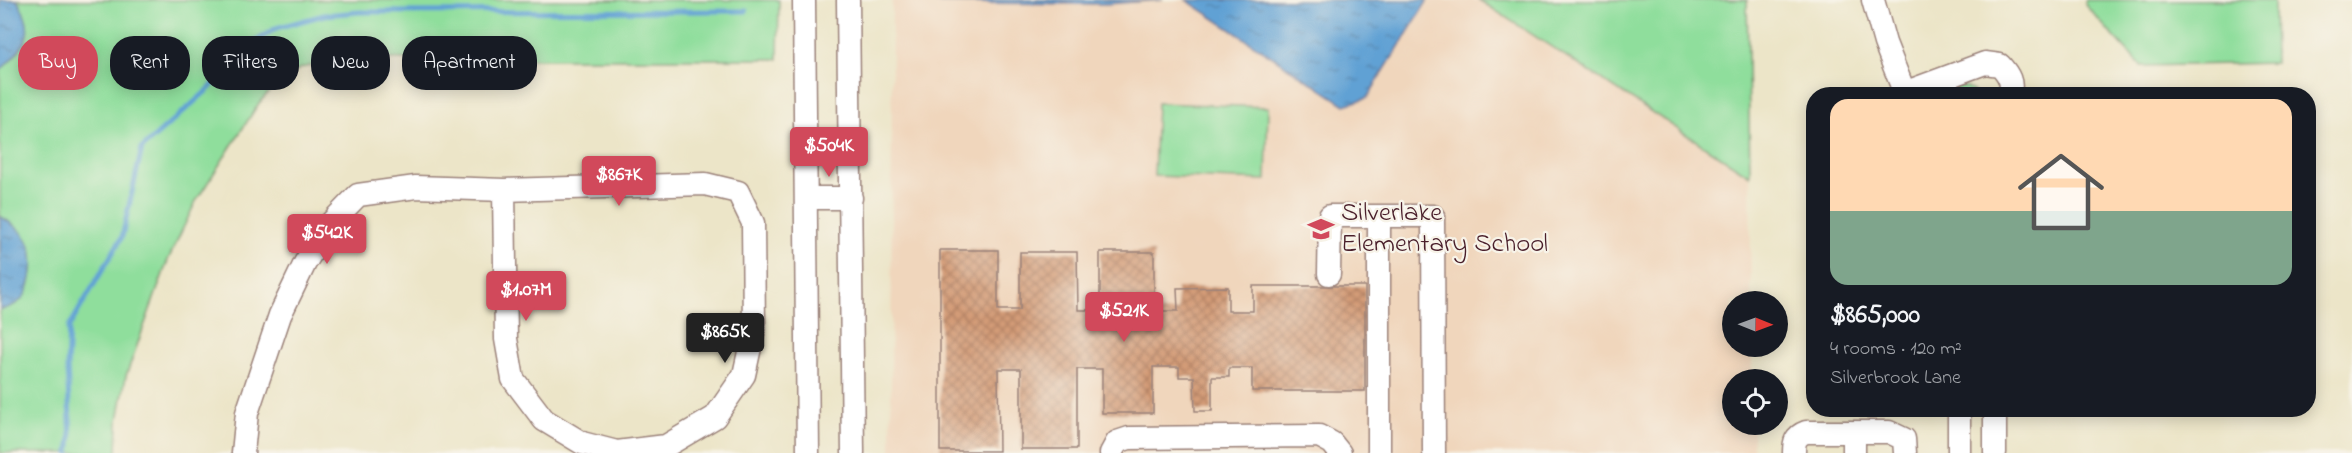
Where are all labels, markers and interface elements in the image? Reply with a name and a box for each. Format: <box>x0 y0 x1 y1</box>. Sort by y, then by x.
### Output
chip: Buy <box>18 36 98 90</box>
chip: Rent <box>110 36 190 90</box>
chip: Filters <box>202 36 299 90</box>
chip: New <box>311 36 390 90</box>
chip: Apartment <box>402 36 537 90</box>
pin: $504K <box>787 127 871 178</box>
text: $504K <box>804 132 854 161</box>
icon: home <box>2007 138 2115 246</box>
pin: $867K <box>577 156 661 207</box>
text: $867K <box>596 161 642 190</box>
place label: Silverlake Elementary School <box>1341 194 1548 264</box>
pin: $542K <box>285 214 369 265</box>
school or university icon: Silverlake Elementary School <box>1306 214 1336 244</box>
text: $542K <box>301 219 353 248</box>
pin: $1.07M <box>477 271 575 322</box>
text: $1.07M <box>500 276 552 305</box>
north arrow <box>1722 291 1788 357</box>
map controls <box>1722 291 1788 435</box>
pin: $521K <box>1082 292 1166 343</box>
text: $521K <box>1099 297 1149 326</box>
text: $865,000 <box>1830 297 1920 335</box>
pin: $865K <box>683 313 767 364</box>
text: $865K <box>700 318 750 347</box>
text: 4 rooms · 120 m² <box>1830 335 1962 364</box>
text: Silverbrook Lane <box>1830 364 1961 393</box>
button: locate <box>1722 369 1788 435</box>

